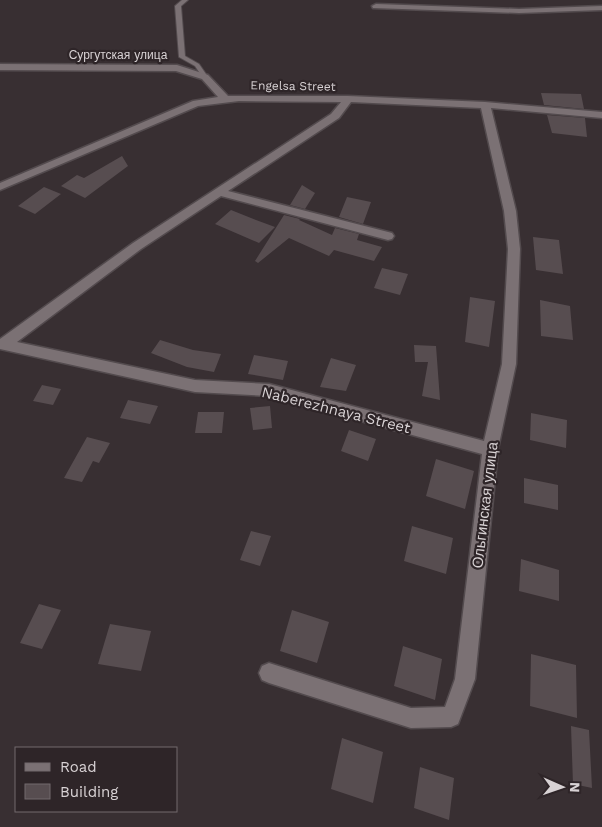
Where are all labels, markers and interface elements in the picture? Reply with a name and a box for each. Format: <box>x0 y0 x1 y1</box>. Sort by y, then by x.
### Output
street label: Сургутская улица <box>69 48 168 62</box>
street label: Engelsa Street <box>250 78 336 94</box>
street label: Naberezhnaya Street <box>260 383 413 437</box>
street label: Ольгинская улица <box>468 440 502 569</box>
legend <box>15 747 178 812</box>
text: Road <box>60 758 97 776</box>
north arrow <box>537 762 587 812</box>
text: N <box>567 782 583 793</box>
text: Building <box>60 783 118 801</box>

